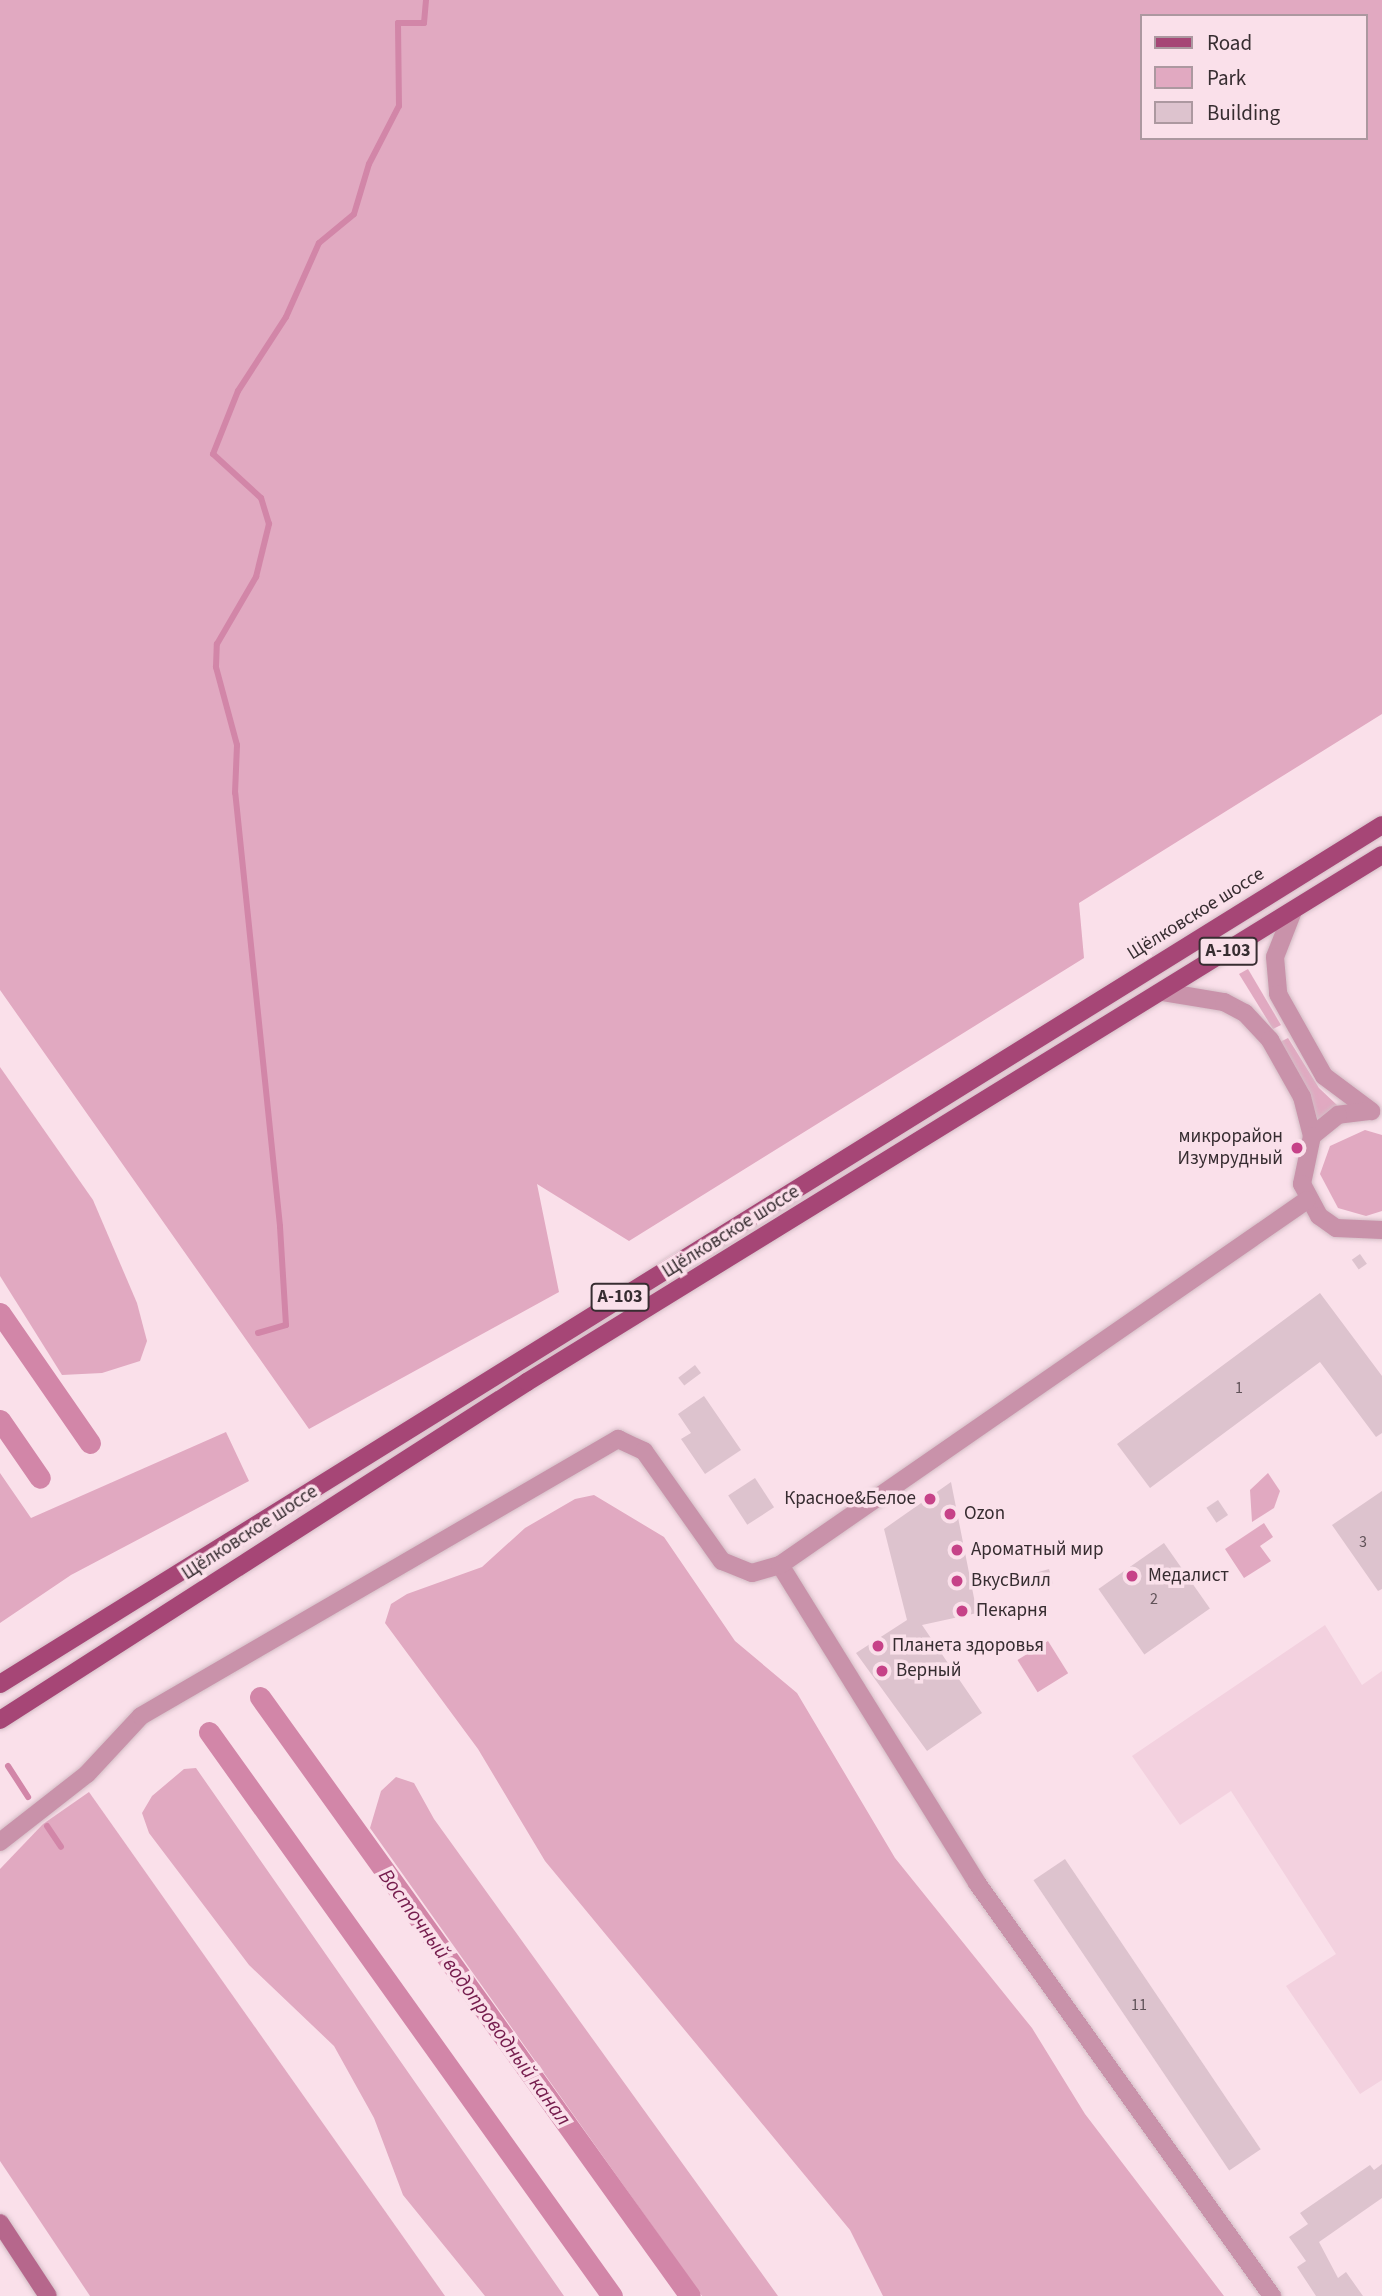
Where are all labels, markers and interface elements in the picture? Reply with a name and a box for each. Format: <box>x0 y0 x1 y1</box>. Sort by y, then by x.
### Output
legend <box>1140 14 1368 140</box>
text: Road <box>1207 28 1252 58</box>
text: Park <box>1207 63 1246 93</box>
text: Building <box>1207 98 1280 128</box>
street label: Щёлковское шоссе <box>1123 863 1269 965</box>
road number: А-103 <box>1198 936 1258 966</box>
place label: микрорайон Изумрудный <box>1177 1126 1283 1170</box>
marker: микрорайон Изумрудный <box>1289 1140 1305 1156</box>
street label: Щёлковское шоссе <box>658 1181 804 1283</box>
road number: А-103 <box>590 1282 650 1312</box>
house number: 1 <box>1235 1378 1243 1398</box>
street label: Щёлковское шоссе <box>178 1481 322 1585</box>
place label: Красное&Белое <box>784 1488 916 1510</box>
marker: Красное&Белое <box>922 1491 938 1507</box>
place label: Ozon <box>964 1503 1005 1525</box>
marker: Ozon <box>942 1506 958 1522</box>
house number: 3 <box>1359 1532 1367 1552</box>
place label: Ароматный мир <box>971 1539 1104 1561</box>
marker: Ароматный мир <box>949 1542 965 1558</box>
place label: Медалист <box>1148 1565 1229 1587</box>
marker: Медалист <box>1122 1566 1142 1586</box>
place label: ВкусВилл <box>971 1570 1051 1592</box>
marker: ВкусВилл <box>949 1573 965 1589</box>
house number: 2 <box>1150 1589 1158 1609</box>
place label: Пекарня <box>976 1600 1047 1622</box>
marker: Пекарня <box>954 1603 970 1619</box>
place label: Планета здоровья <box>892 1635 1044 1657</box>
marker: Планета здоровья <box>870 1638 886 1654</box>
place label: Верный <box>896 1660 961 1682</box>
marker: Верный <box>874 1663 890 1679</box>
water label: Восточный водопроводный канал <box>373 1864 577 2130</box>
house number: 11 <box>1131 1995 1147 2015</box>

